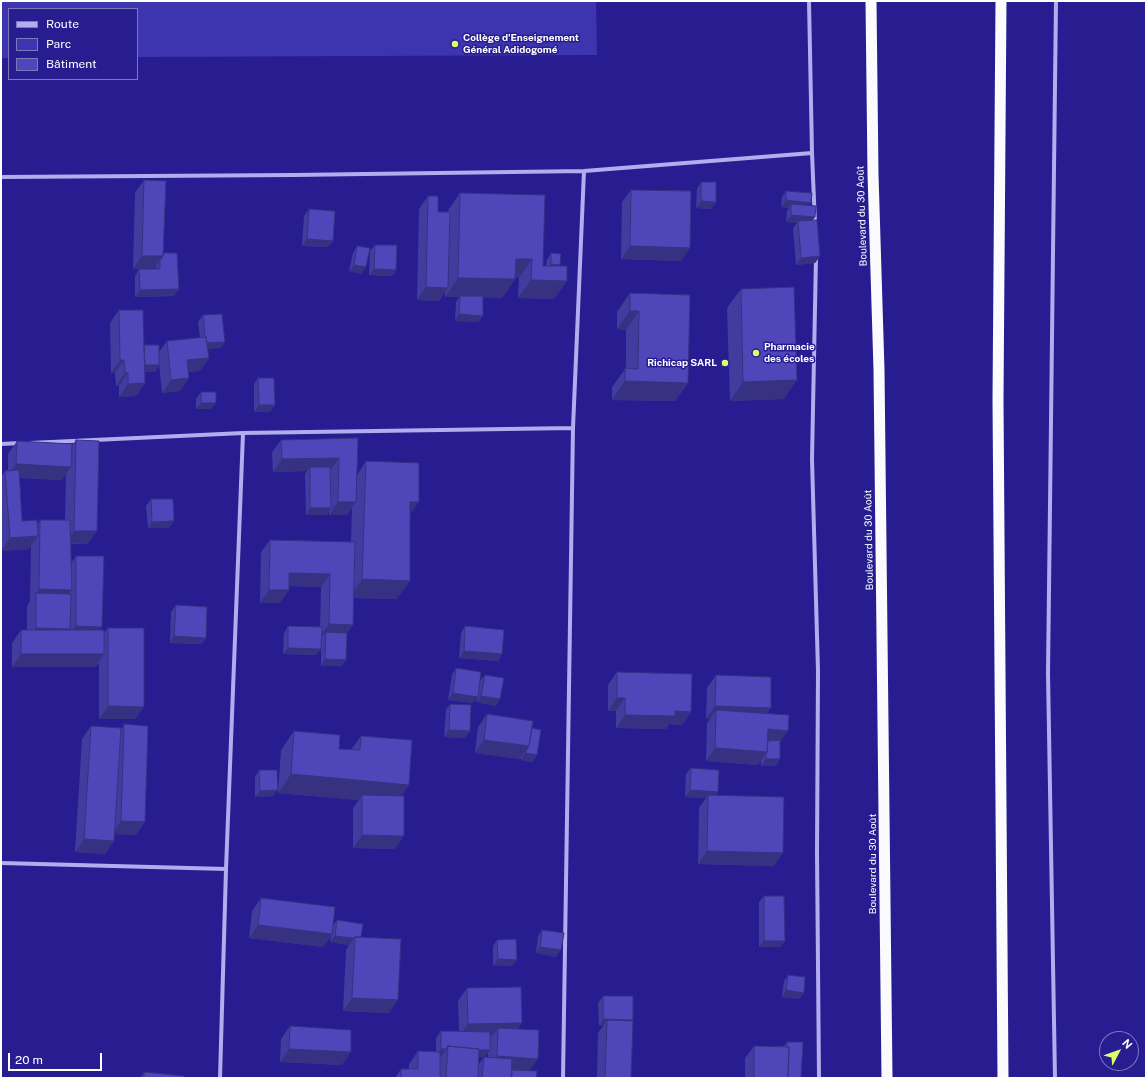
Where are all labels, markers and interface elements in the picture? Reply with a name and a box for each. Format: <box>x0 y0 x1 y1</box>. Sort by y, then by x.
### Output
legend <box>8 8 138 80</box>
text: Route <box>46 17 79 31</box>
place label: Collège d'Enseignement Général Adidogomé <box>463 32 579 56</box>
text: Parc <box>46 37 71 51</box>
marker: Collège d'Enseignement Général Adidogomé <box>450 39 460 49</box>
text: Bâtiment <box>46 57 97 71</box>
street label: Boulevard du 30 Août <box>854 166 870 266</box>
place label: Pharmacie des écoles <box>764 341 815 364</box>
marker: Pharmacie des écoles <box>751 348 761 358</box>
place label: Richicap SARL <box>647 357 717 369</box>
marker: Richicap SARL <box>720 358 730 368</box>
street label: Boulevard du 30 Août <box>862 490 876 590</box>
street label: Boulevard du 30 Août <box>867 814 879 914</box>
north arrow <box>1099 1031 1139 1071</box>
text: N <box>1120 1037 1135 1051</box>
scale bar <box>10 1045 104 1071</box>
text: 20 m <box>15 1053 43 1067</box>

